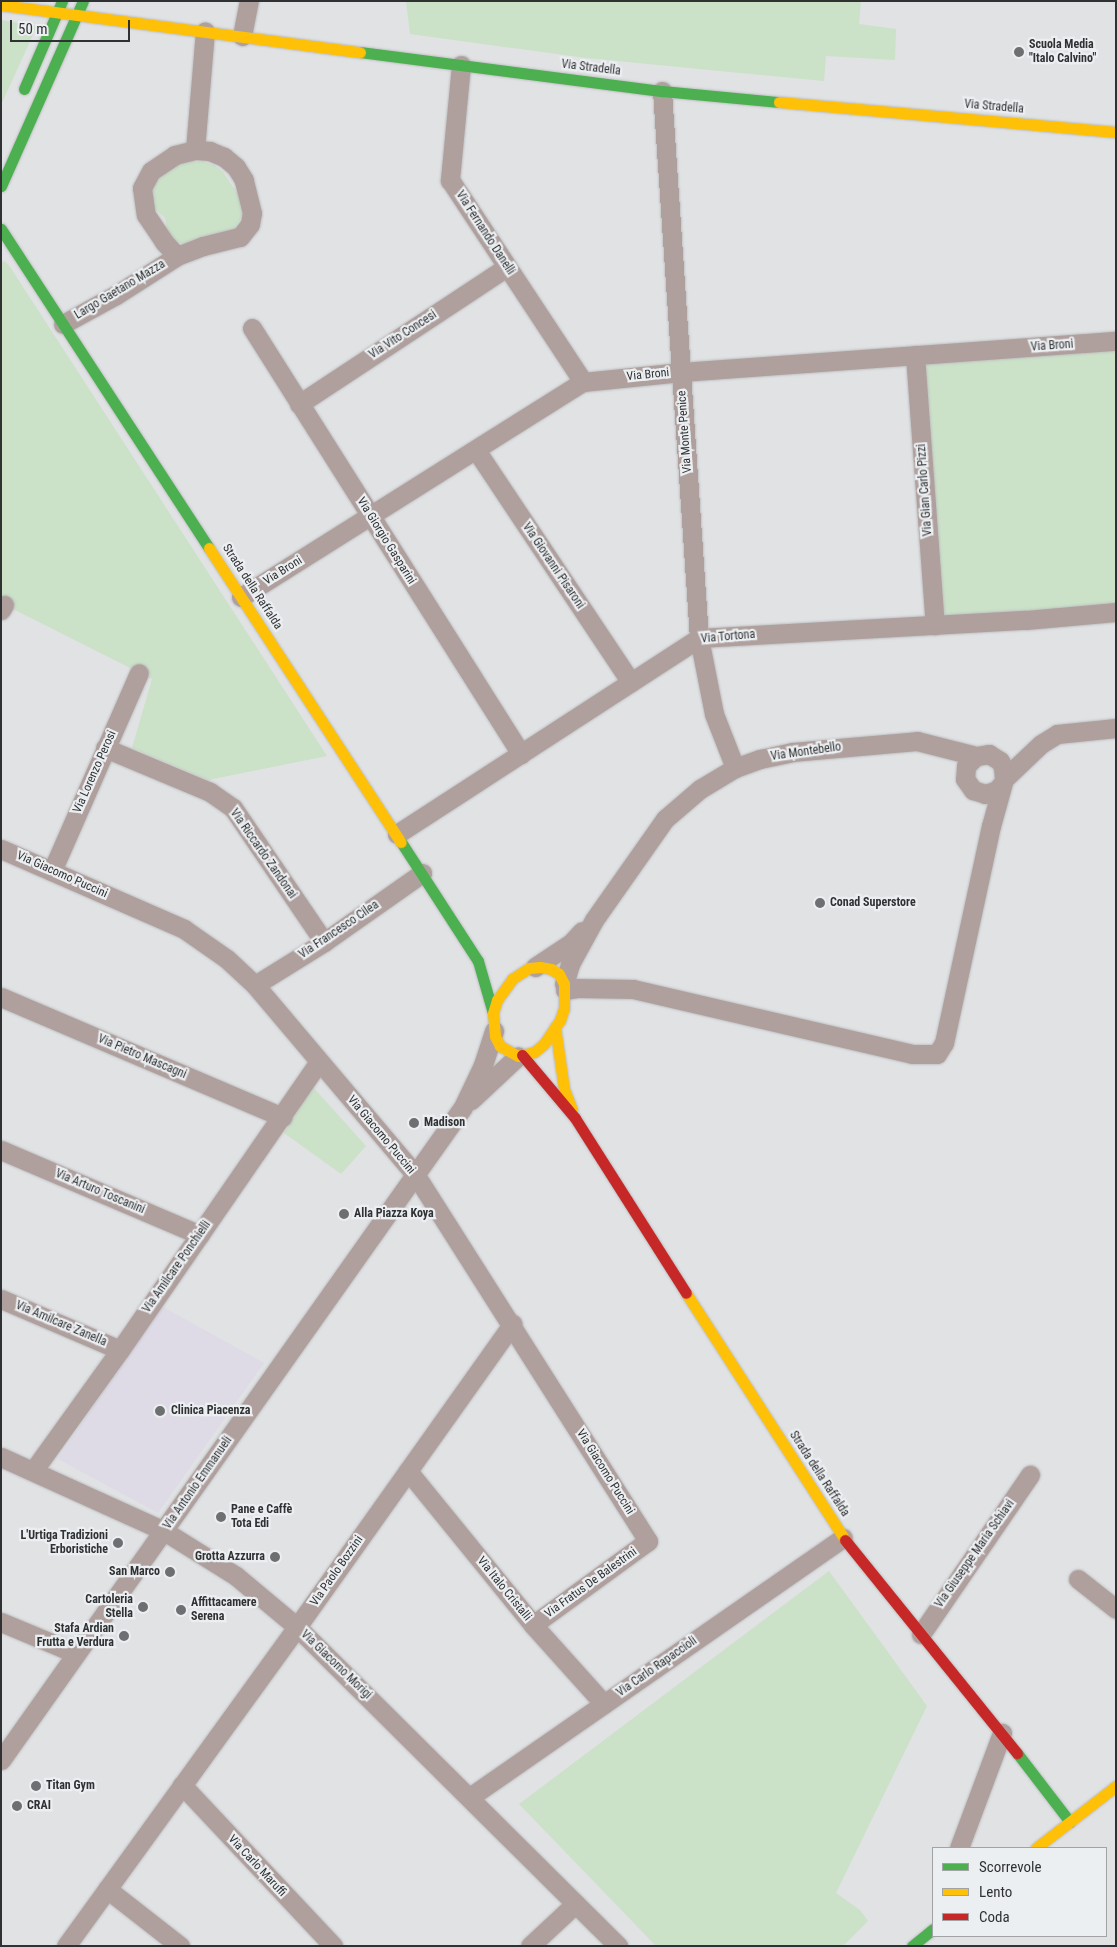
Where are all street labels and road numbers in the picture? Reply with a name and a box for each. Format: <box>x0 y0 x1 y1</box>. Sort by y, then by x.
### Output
street label: Via Stradella <box>560 57 622 79</box>
street label: Via Stradella <box>964 97 1024 117</box>
street label: Via Fernando Danelli <box>452 188 518 278</box>
street label: Largo Gaetano Mazza <box>72 257 168 323</box>
street label: Via Vito Concesi <box>366 308 440 362</box>
street label: Via Broni <box>1030 337 1074 355</box>
street label: Via Broni <box>626 366 670 384</box>
street label: Via Monte Penice <box>675 390 695 474</box>
street label: Via Gian Carlo Pizzi <box>915 443 935 537</box>
street label: Via Giorgio Gasparini <box>353 495 419 587</box>
street label: Via Giovanni Pisaroni <box>519 520 587 612</box>
street label: Strada della Raffalda <box>219 542 285 632</box>
street label: Via Broni <box>261 554 305 588</box>
street label: Via Tortona <box>700 627 756 647</box>
street label: Via Lorenzo Perosi <box>70 729 120 815</box>
street label: Via Montebello <box>770 740 842 764</box>
street label: Via Riccardo Zandonai <box>227 806 299 902</box>
street label: Via Giacomo Puccini <box>14 849 110 901</box>
street label: Via Francesco Cilea <box>296 898 382 962</box>
street label: Via Pietro Mascagni <box>95 1032 189 1082</box>
street label: Via Giacomo Puccini <box>344 1093 418 1177</box>
street label: Via Arturo Toscanini <box>53 1167 147 1217</box>
street label: Via Amilcare Ponchielli <box>140 1218 214 1316</box>
street label: Via Amilcare Zanella <box>13 1298 109 1350</box>
street label: Via Giacomo Puccini <box>573 1427 637 1517</box>
street label: Strada della Raffalda <box>786 1429 852 1519</box>
street label: Via Antonio Emmanueli <box>161 1434 235 1532</box>
street label: Via Giuseppe Maria Schiavi <box>932 1497 1018 1611</box>
street label: Via Paolo Bozzini <box>308 1533 366 1609</box>
street label: Via Fratus De Balestrini <box>542 1545 640 1621</box>
street label: Via Italo Cristalli <box>474 1554 534 1624</box>
street label: Via Giacomo Morigi <box>298 1627 374 1703</box>
street label: Via Carlo Rapaccioli <box>614 1634 700 1700</box>
street label: Via Carlo Maruffi <box>225 1832 289 1900</box>

